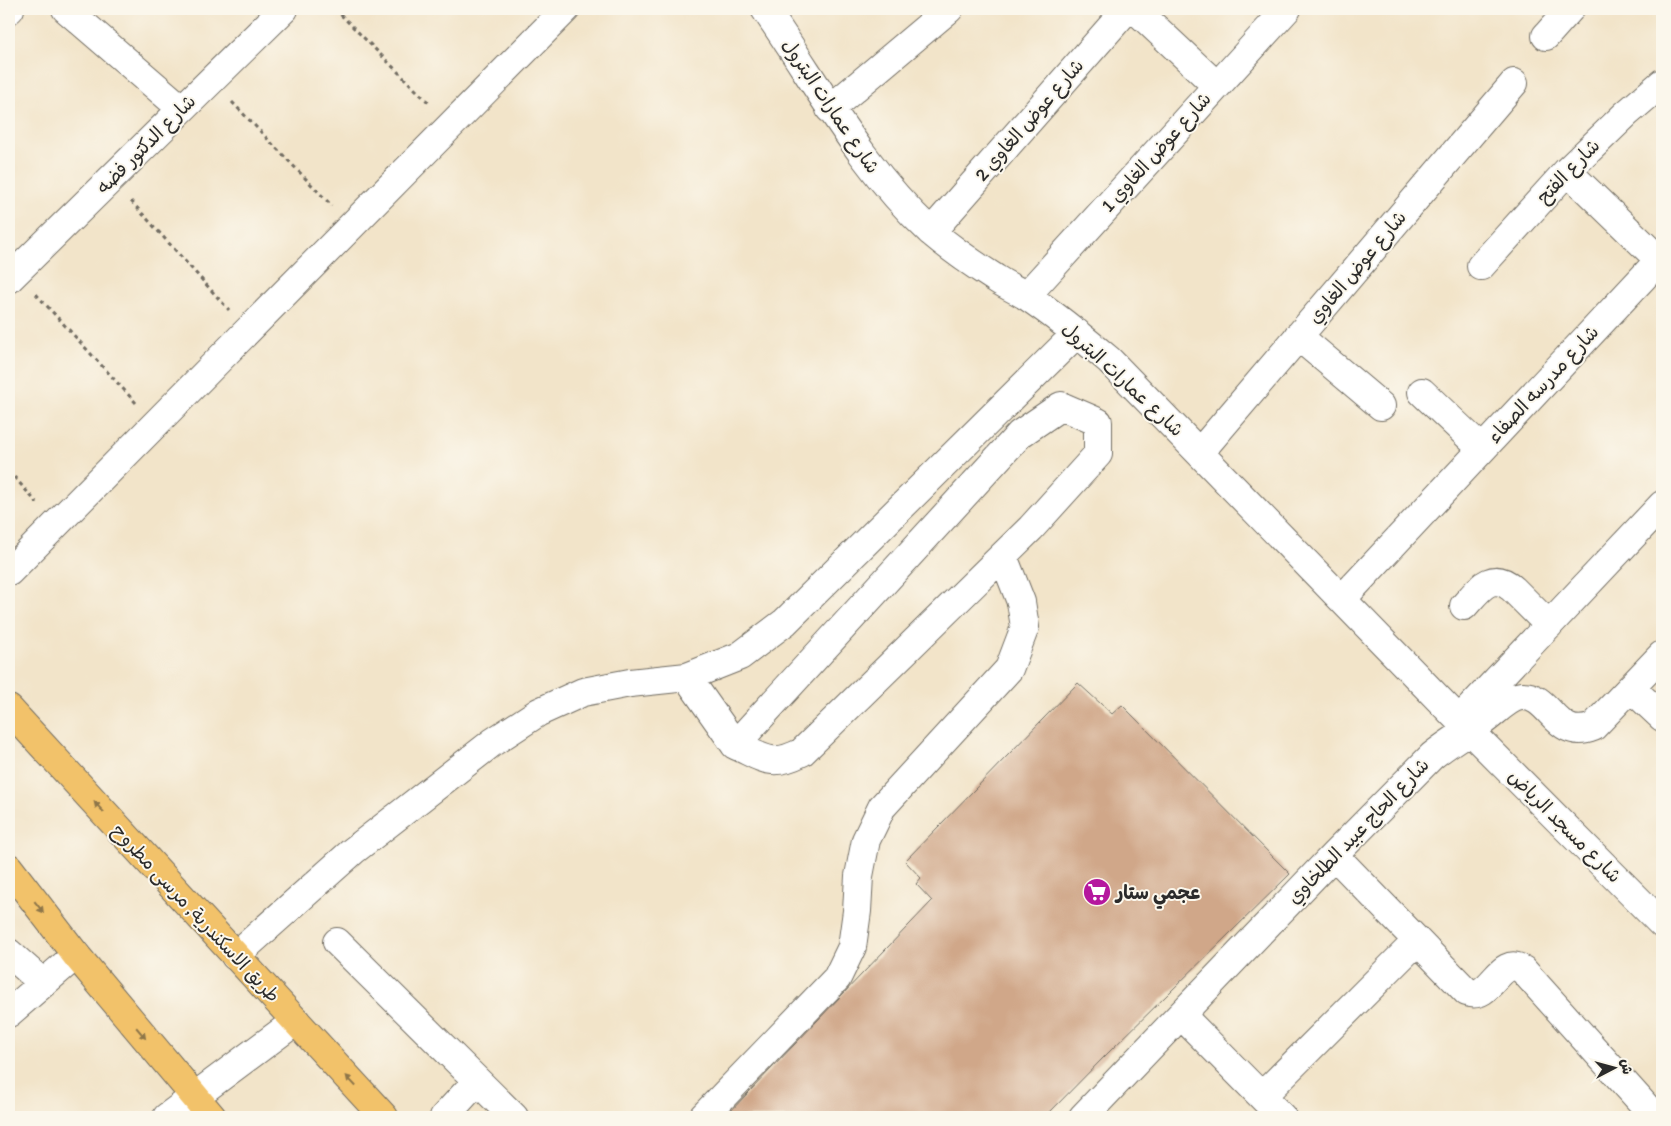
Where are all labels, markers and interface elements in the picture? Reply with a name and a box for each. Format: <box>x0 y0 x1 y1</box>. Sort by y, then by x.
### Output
street label: شارع عمارات البترول <box>776 34 885 179</box>
street label: شارع عوض الغاوي 2 <box>970 54 1091 188</box>
street label: شارع عوض الغاوي 1 <box>1096 87 1218 219</box>
street label: شارع الدكتور فضه <box>92 90 202 200</box>
street label: شارع الفتح <box>1532 134 1606 210</box>
street label: شارع عوض الغاوي <box>1303 206 1413 330</box>
street label: شارع عمارات البترول <box>1056 317 1189 443</box>
street label: شارع مدرسه الصفاء <box>1483 320 1605 449</box>
street label: شارع الحاج عبيد الطلخاوي <box>1282 753 1436 911</box>
street label: شارع مسجد الرياض <box>1502 765 1626 889</box>
one-way arrow <box>93 802 105 814</box>
street label: طريق الاسكندرية, مرسى مطروح <box>106 819 285 1008</box>
supermarket icon: عجمي ستار <box>1082 877 1112 907</box>
place label: عجمي ستار <box>1114 881 1200 909</box>
one-way arrow <box>33 900 44 913</box>
one-way arrow <box>135 1027 146 1039</box>
north arrow <box>1588 1044 1638 1094</box>
text: ش <box>1617 1058 1636 1075</box>
one-way arrow <box>345 1076 357 1088</box>

